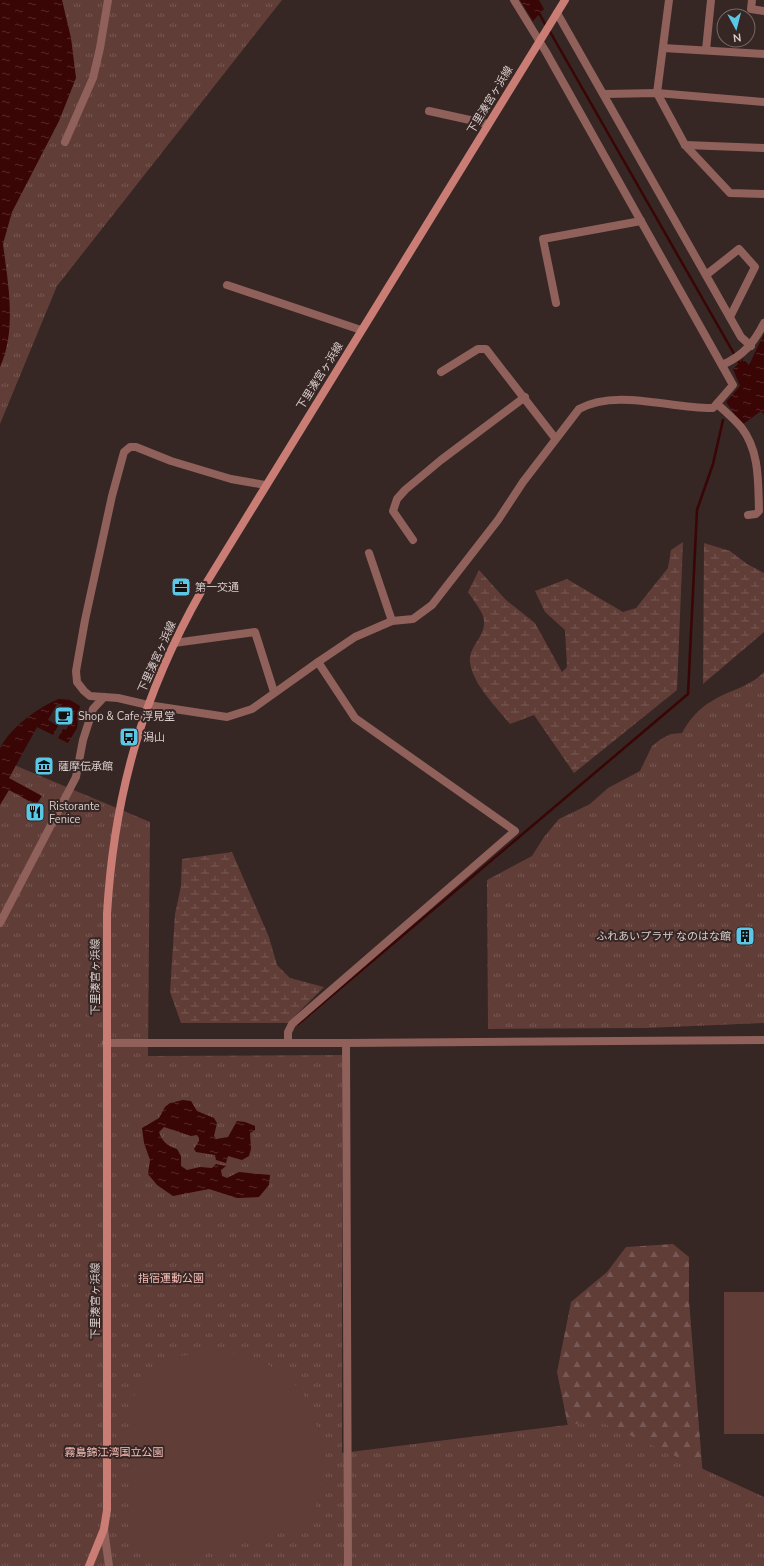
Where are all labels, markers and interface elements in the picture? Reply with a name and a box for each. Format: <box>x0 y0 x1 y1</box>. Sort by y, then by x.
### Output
north arrow <box>716 8 756 48</box>
text: N <box>732 29 742 45</box>
street label: 下里湊宮ヶ浜線 <box>464 63 516 137</box>
street label: 下里湊宮ヶ浜線 <box>293 339 347 413</box>
office icon: 第一交通 <box>170 576 192 598</box>
place label: 第一交通 <box>195 580 239 595</box>
street label: 下里湊宮ヶ浜線 <box>134 619 180 695</box>
cafe icon: Shop & Cafe 浮見堂 <box>53 705 75 727</box>
place label: Shop & Cafe 浮見堂 <box>78 709 175 724</box>
bus stop icon: 潟山 <box>118 726 140 748</box>
place label: 潟山 <box>143 730 165 745</box>
museum icon: 薩摩伝承館 <box>33 755 55 777</box>
place label: 薩摩伝承館 <box>58 759 113 774</box>
place label: Ristorante Fenice <box>49 799 100 827</box>
restaurant icon: Ristorante Fenice <box>24 801 46 823</box>
building icon: ふれあいプラザ なのはな館 <box>734 925 756 947</box>
place label: ふれあいプラザ なのはな館 <box>596 929 731 944</box>
street label: 下里湊宮ヶ浜線 <box>88 939 103 1016</box>
street label: 下里湊宮ヶ浜線 <box>88 1263 103 1340</box>
park label: 指宿運動公園 <box>138 1271 204 1286</box>
park label: 霧島錦江湾国立公園 <box>65 1445 164 1460</box>

